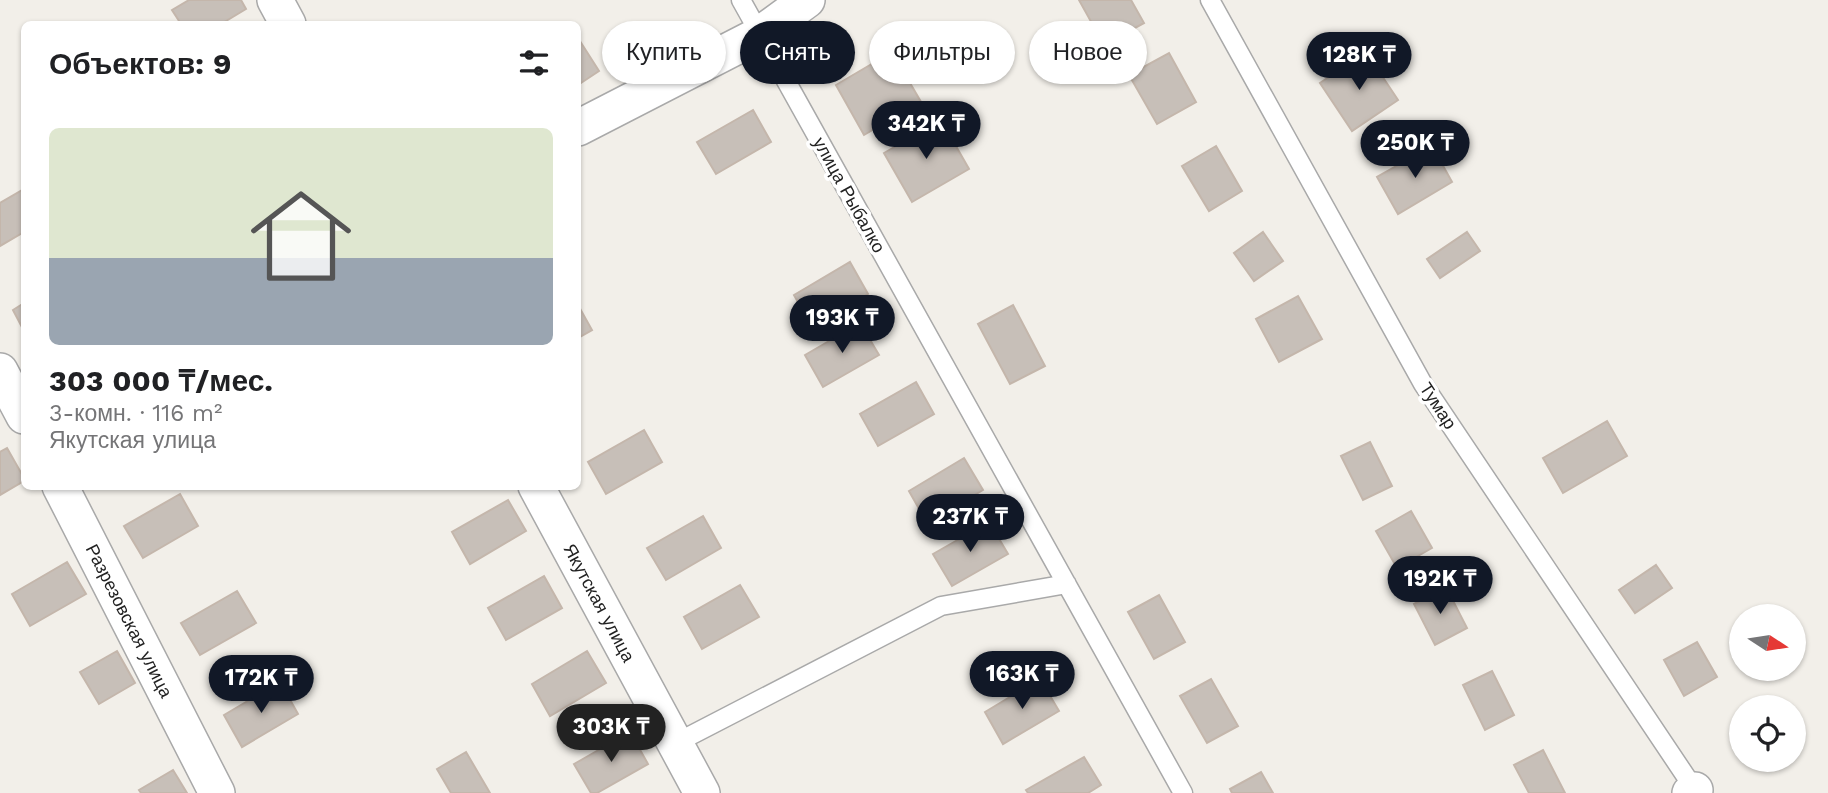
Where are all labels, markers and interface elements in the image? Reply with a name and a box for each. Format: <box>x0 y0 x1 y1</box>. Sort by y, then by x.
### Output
chip: Купить <box>602 21 726 84</box>
chip: Снять <box>740 21 855 84</box>
chip: Фильтры <box>869 21 1015 84</box>
chip: Новое <box>1029 21 1147 84</box>
pin: 128K ₸ <box>1302 32 1416 92</box>
text: 128K ₸ <box>1323 41 1396 68</box>
icon: filters <box>515 44 553 82</box>
text: Объектов: 9 <box>49 46 232 81</box>
pin: 342K ₸ <box>869 102 983 161</box>
text: 342K ₸ <box>888 110 964 137</box>
pin: 250K ₸ <box>1358 120 1472 180</box>
text: 250K ₸ <box>1377 129 1453 156</box>
street label: улица Рыбалко <box>809 133 890 256</box>
icon: home <box>238 173 364 299</box>
pin: 193K ₸ <box>785 296 899 355</box>
text: 193K ₸ <box>806 304 878 331</box>
text: 303 000 ₸/мес. <box>49 363 273 398</box>
street label: Тумар <box>1416 379 1461 433</box>
text: 3-комн. · 116 m² <box>49 400 222 427</box>
text: Якутская улица <box>49 427 216 454</box>
pin: 237K ₸ <box>913 494 1027 554</box>
text: 237K ₸ <box>932 503 1008 530</box>
street label: Якутская улица <box>559 540 640 666</box>
street label: Разрезовская улица <box>82 541 178 702</box>
pin: 192K ₸ <box>1383 556 1497 616</box>
text: 192K ₸ <box>1404 565 1476 592</box>
north arrow <box>1729 604 1806 681</box>
map controls <box>1729 604 1806 772</box>
pin: 163K ₸ <box>965 652 1079 711</box>
pin: 172K ₸ <box>204 656 318 715</box>
text: 163K ₸ <box>986 660 1058 687</box>
text: 172K ₸ <box>225 664 297 691</box>
button: locate <box>1729 695 1806 772</box>
pin: 303K ₸ <box>554 704 668 764</box>
text: 303K ₸ <box>573 713 649 740</box>

